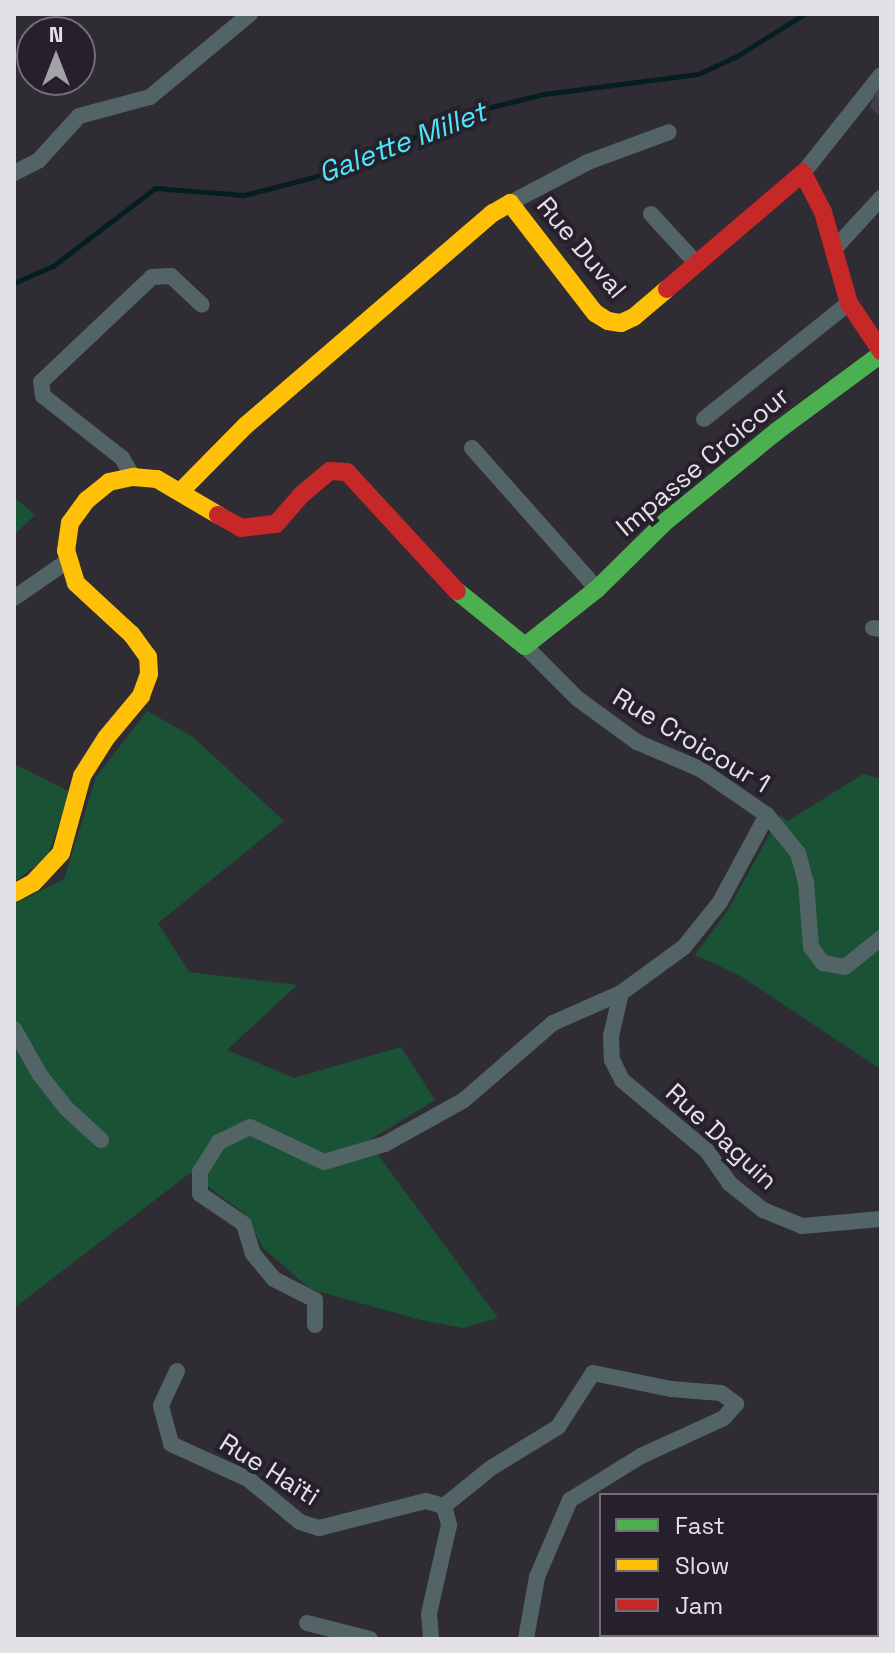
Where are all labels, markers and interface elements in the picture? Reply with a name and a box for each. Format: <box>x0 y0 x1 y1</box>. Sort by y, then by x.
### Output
north arrow <box>16 16 96 96</box>
text: N <box>49 20 63 48</box>
water label: Galette Millet <box>313 95 491 189</box>
street label: Rue Duval <box>530 191 632 305</box>
street label: Impasse Croicour <box>610 381 796 543</box>
street label: Rue Croicour 1 <box>607 682 775 800</box>
street label: Rue Daguin <box>659 1077 783 1197</box>
street label: Rue Haïti <box>214 1427 324 1513</box>
legend <box>599 1493 879 1637</box>
text: Fast <box>675 1510 725 1541</box>
text: Slow <box>675 1550 729 1581</box>
text: Jam <box>675 1590 723 1621</box>

